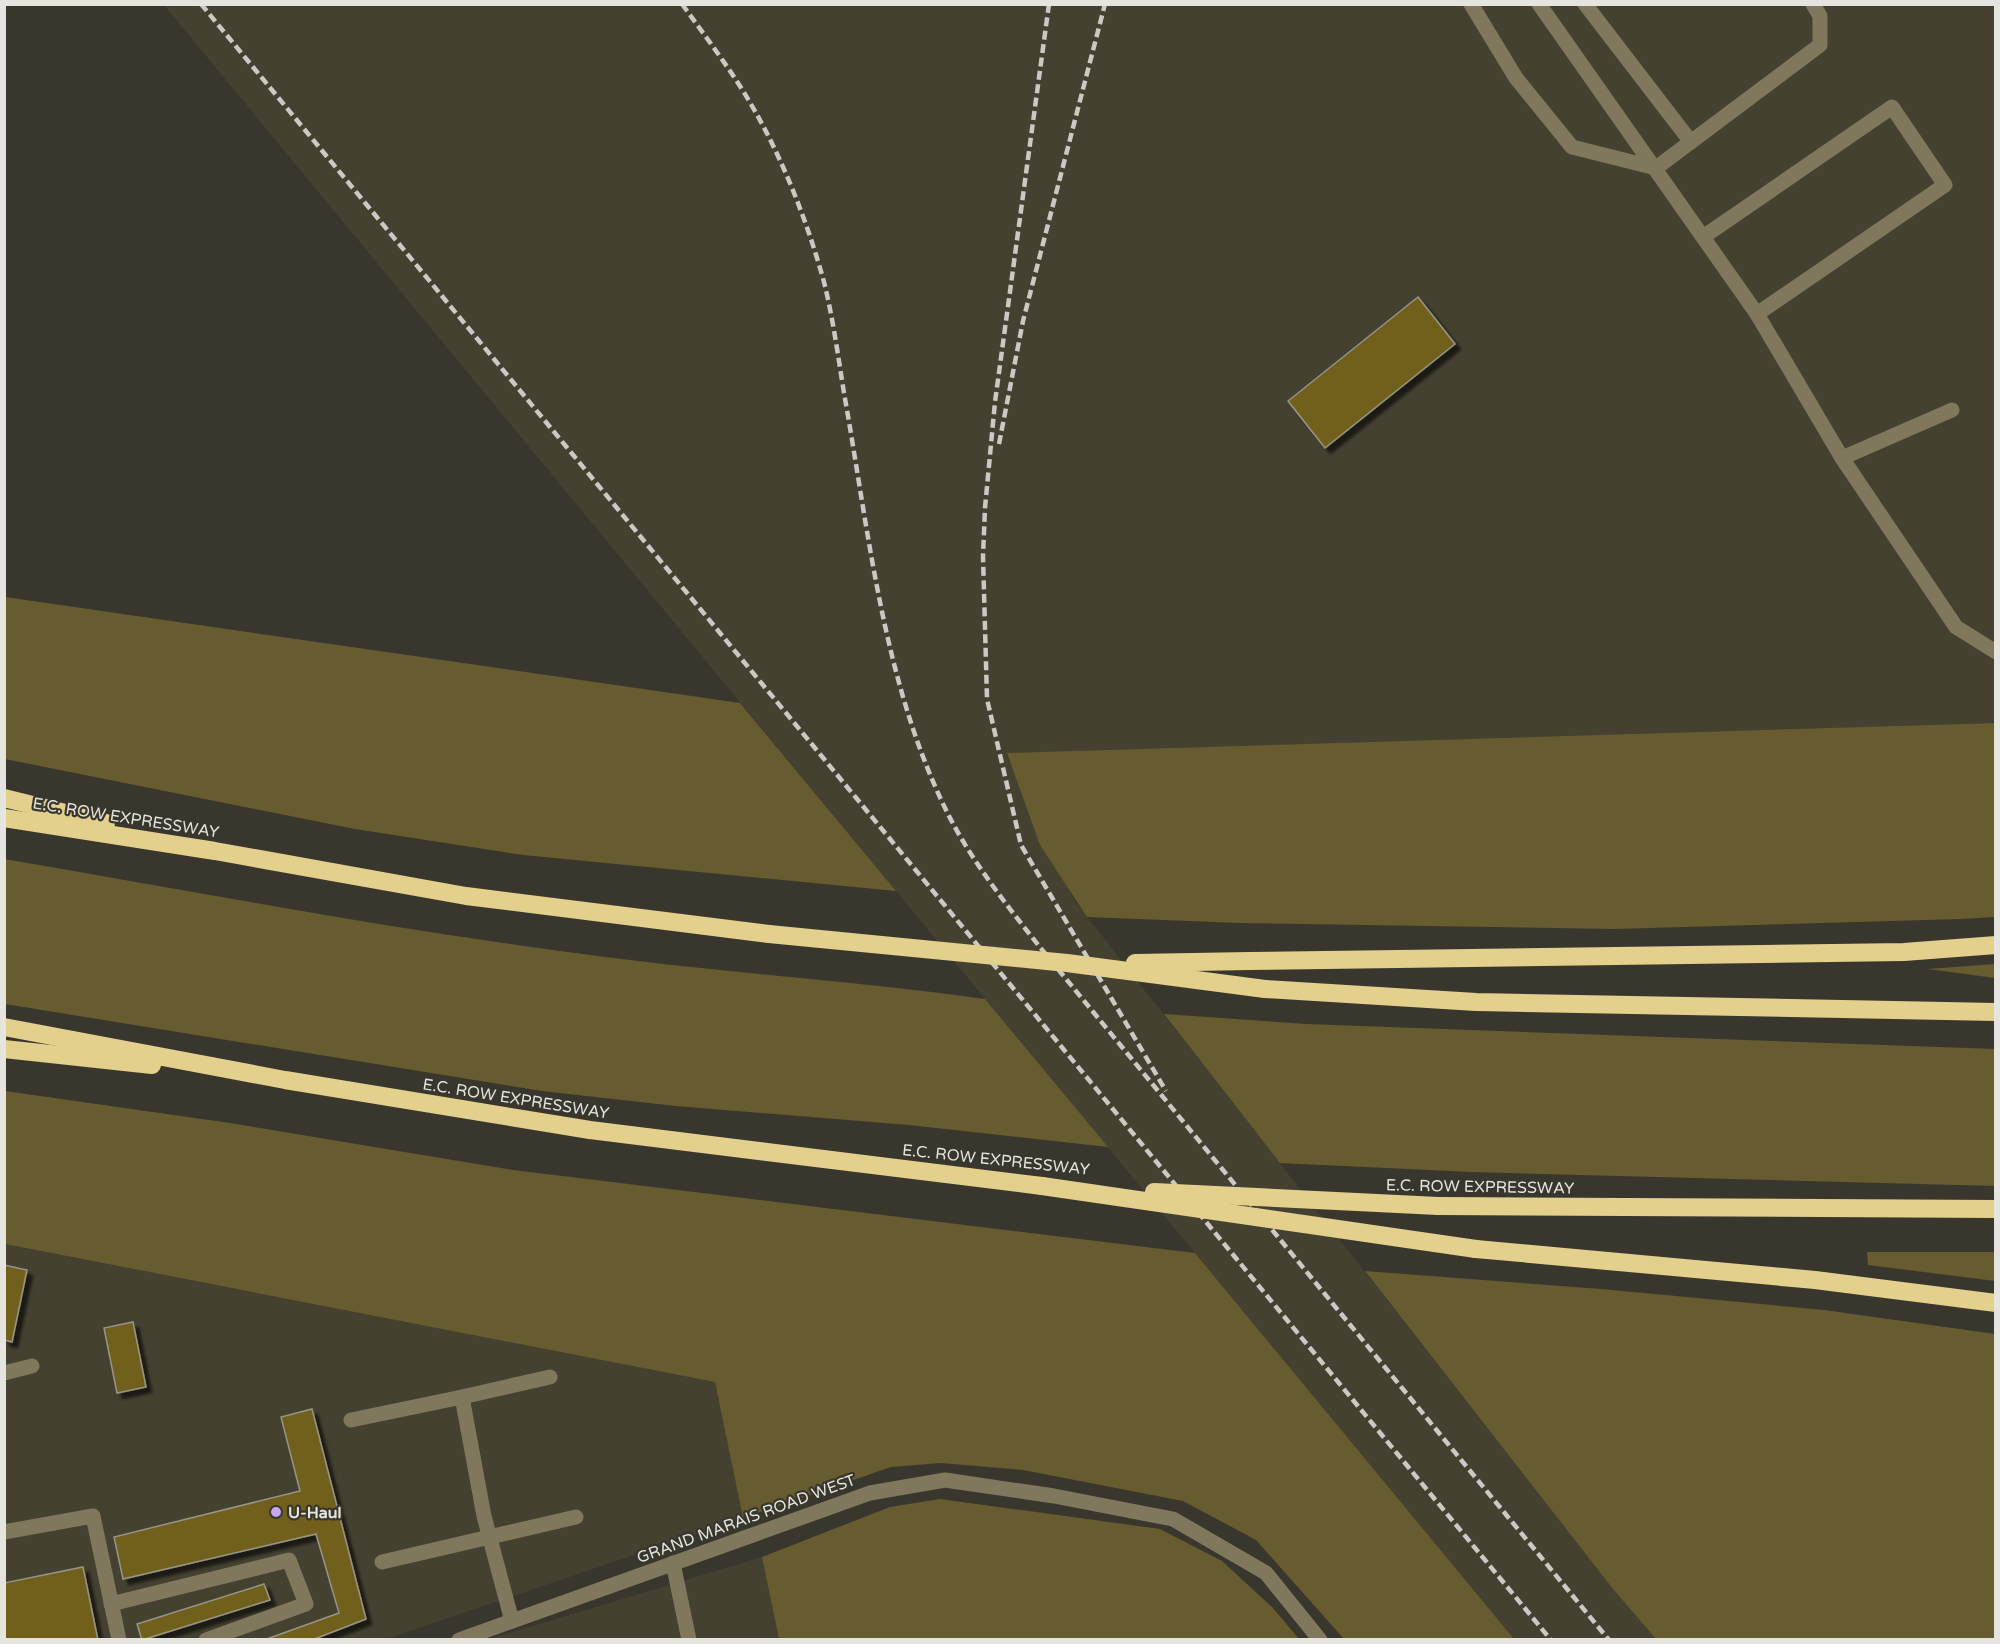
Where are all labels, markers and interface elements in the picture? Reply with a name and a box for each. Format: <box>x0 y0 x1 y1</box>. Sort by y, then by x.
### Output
street label: E.C. ROW EXPRESSWAY <box>31 793 221 843</box>
street label: E.C. ROW EXPRESSWAY <box>421 1074 611 1124</box>
street label: E.C. ROW EXPRESSWAY <box>901 1140 1091 1180</box>
street label: E.C. ROW EXPRESSWAY <box>1386 1175 1574 1199</box>
street label: GRAND MARAIS ROAD WEST <box>634 1470 859 1568</box>
place label: U-Haul <box>288 1503 341 1523</box>
marker: U-Haul <box>269 1505 283 1519</box>

